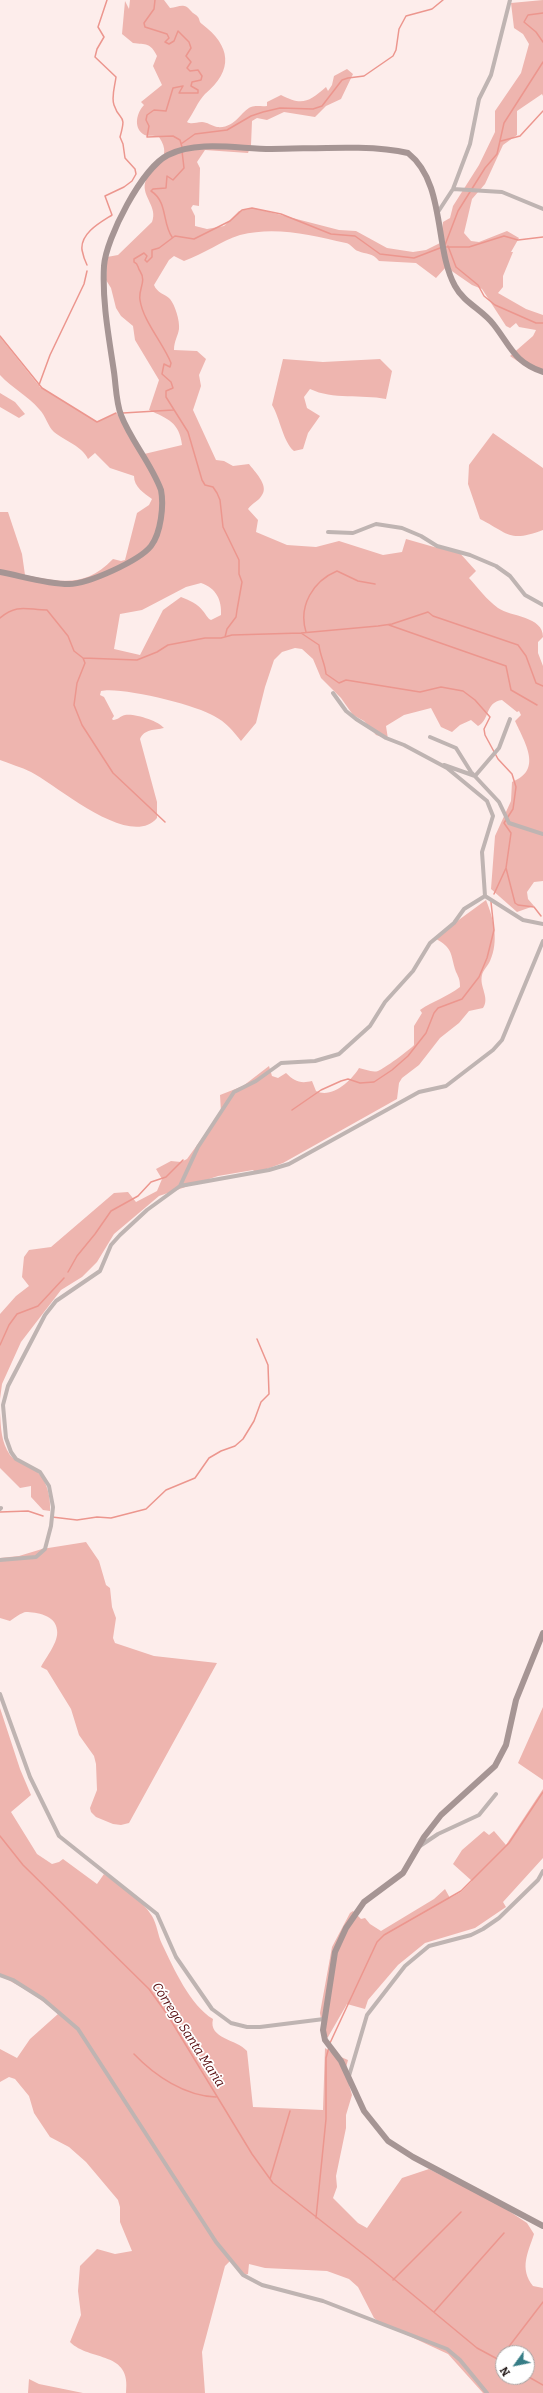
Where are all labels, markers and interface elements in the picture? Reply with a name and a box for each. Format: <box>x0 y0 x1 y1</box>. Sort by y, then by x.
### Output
water label: Córrego Santa Maria <box>148 1980 228 2090</box>
north arrow <box>495 2345 535 2385</box>
text: N <box>498 2364 513 2378</box>

